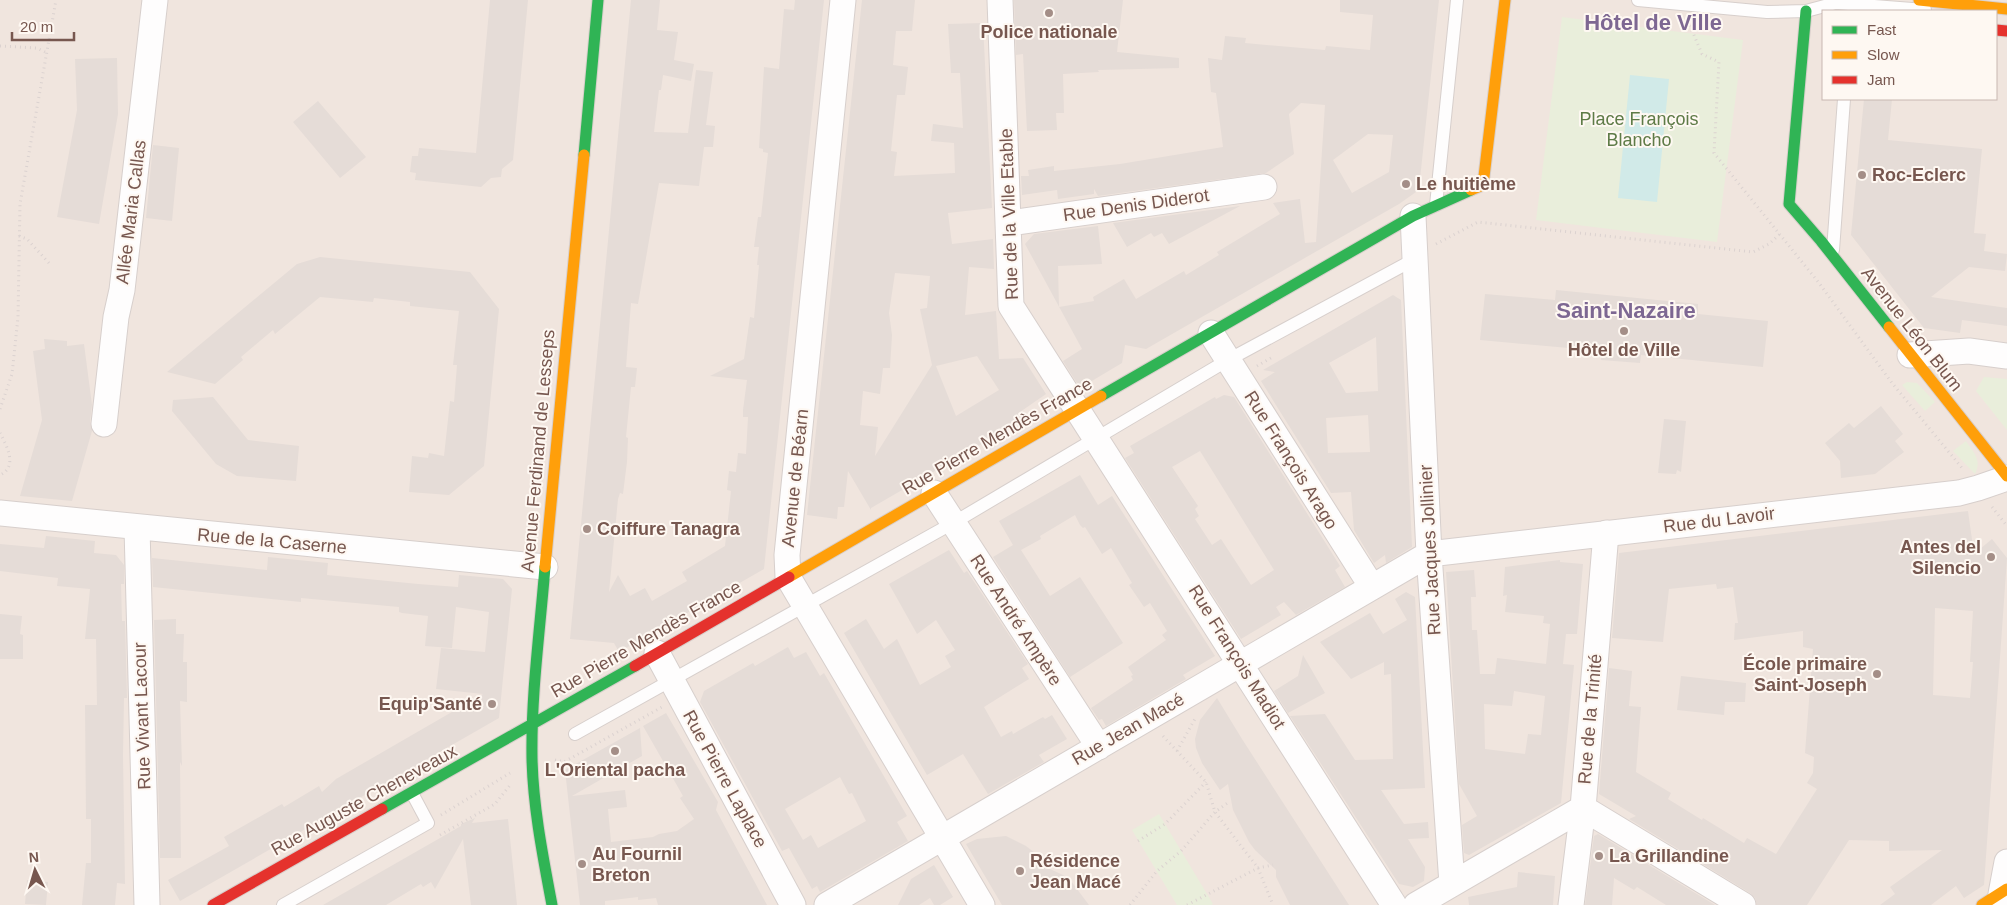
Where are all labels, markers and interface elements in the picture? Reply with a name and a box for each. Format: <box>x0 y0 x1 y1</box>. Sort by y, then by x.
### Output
marker: Police nationale <box>1043 7 1055 19</box>
scale bar <box>12 10 75 42</box>
district label: Hôtel de Ville <box>1584 10 1722 35</box>
legend <box>1822 10 1997 100</box>
text: 20 m <box>20 18 53 35</box>
text: Fast <box>1867 21 1897 38</box>
place label: Police nationale <box>980 22 1118 42</box>
text: Slow <box>1867 46 1900 63</box>
text: Jam <box>1867 71 1895 88</box>
park label: Place François Blancho <box>1579 109 1699 150</box>
street label: Rue de la Ville Etable <box>996 128 1022 300</box>
street label: Allée Maria Callas <box>112 139 150 285</box>
place label: Roc-Eclerc <box>1872 165 1966 185</box>
marker: Roc-Eclerc <box>1856 169 1868 181</box>
place label: Le huitième <box>1416 174 1516 194</box>
marker: Le huitième <box>1400 178 1412 190</box>
street label: Rue Denis Diderot <box>1062 185 1210 225</box>
street label: Avenue Léon Blum <box>1857 263 1967 395</box>
district label: Saint-Nazaire <box>1556 298 1696 323</box>
marker: Hôtel de Ville <box>1618 325 1630 337</box>
street label: Avenue Ferdinand de Lesseps <box>517 329 559 573</box>
place label: Hôtel de Ville <box>1568 340 1680 360</box>
street label: Rue Pierre Mendès France <box>898 373 1096 499</box>
street label: Rue François Arago <box>1240 387 1342 533</box>
street label: Avenue de Béarn <box>778 408 812 548</box>
street label: Rue Jacques Jollinier <box>1416 464 1444 636</box>
street label: Rue du Lavoir <box>1662 503 1776 537</box>
place label: Coiffure Tanagra <box>597 519 741 539</box>
marker: Coiffure Tanagra <box>581 523 593 535</box>
street label: Rue de la Caserne <box>196 524 348 558</box>
place label: Antes del Silencio <box>1900 537 1981 578</box>
street label: Rue André Ampère <box>966 551 1066 689</box>
marker: Antes del Silencio <box>1985 551 1997 563</box>
street label: Rue Pierre Mendès France <box>547 576 745 702</box>
street label: Rue François Madiot <box>1185 581 1289 733</box>
street label: Rue Vivant Lacour <box>129 642 155 790</box>
street label: Rue de la Trinité <box>1574 653 1606 785</box>
place label: École primaire Saint-Joseph <box>1743 653 1867 695</box>
marker: École primaire Saint-Joseph <box>1871 668 1883 680</box>
street label: Rue Jean Macé <box>1068 689 1188 769</box>
place label: Equip'Santé <box>379 694 482 714</box>
marker: Equip'Santé <box>486 698 498 710</box>
street label: Rue Pierre Laplace <box>679 707 771 851</box>
street label: Rue Auguste Cheneveaux <box>268 741 460 859</box>
marker: L'Oriental pacha <box>609 745 621 757</box>
place label: L'Oriental pacha <box>545 760 686 780</box>
place label: Au Fournil Breton <box>592 844 682 885</box>
north arrow <box>10 845 60 895</box>
place label: La Grillandine <box>1609 846 1729 866</box>
text: N <box>28 849 40 865</box>
marker: La Grillandine <box>1593 850 1605 862</box>
place label: Résidence Jean Macé <box>1030 851 1121 892</box>
marker: Au Fournil Breton <box>576 858 588 870</box>
marker: Résidence Jean Macé <box>1014 865 1026 877</box>

